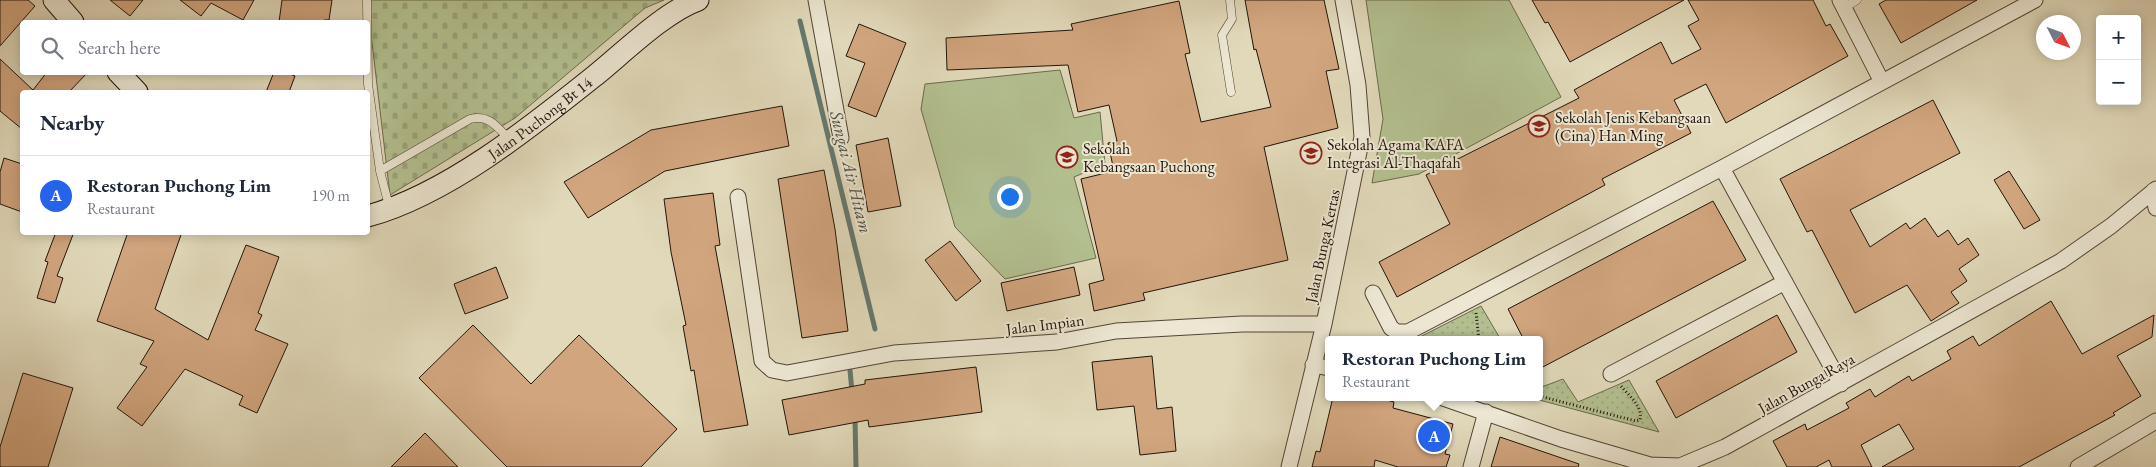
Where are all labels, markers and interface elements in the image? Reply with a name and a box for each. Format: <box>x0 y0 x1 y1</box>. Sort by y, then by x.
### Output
north arrow <box>2036 15 2081 60</box>
map controls <box>2096 15 2141 105</box>
button: + <box>2096 15 2141 60</box>
search box <box>20 20 370 75</box>
icon: search <box>38 34 66 62</box>
text: Search here <box>78 35 160 60</box>
button: − <box>2096 60 2141 105</box>
street label: Jalan Puchong Bt 14 <box>482 72 597 166</box>
water label: Sungai Air Hitam <box>824 107 878 236</box>
place label: Sekolah Jenis Kebangsaan (Cina) Han Ming <box>1555 107 1712 146</box>
text: Nearby <box>40 109 104 136</box>
school or university icon: Sekolah Jenis Kebangsaan (Cina) Han Ming <box>1527 114 1551 138</box>
place label: Sekolah Agama KAFA Integrasi Al-Thaqafah <box>1327 134 1465 173</box>
place label: Sekolah Kebangsaan Puchong <box>1083 138 1216 177</box>
school or university icon: Sekolah Agama KAFA Integrasi Al-Thaqafah <box>1299 141 1323 165</box>
school or university icon: Sekolah Kebangsaan Puchong <box>1055 145 1079 169</box>
text: Restoran Puchong Lim <box>87 173 271 198</box>
your location <box>997 184 1023 210</box>
text: A <box>50 185 62 206</box>
text: 190 m <box>311 185 350 206</box>
street label: Jalan Bunga Kertas <box>1300 187 1345 307</box>
text: Restaurant <box>87 198 155 219</box>
street label: Jalan Impian <box>1003 309 1086 340</box>
popup <box>1325 336 1543 401</box>
text: Restoran Puchong Lim <box>1342 346 1526 371</box>
street label: Jalan Bunga Raya <box>1752 348 1859 420</box>
text: Restaurant <box>1342 371 1410 392</box>
pin: A <box>1418 417 1450 455</box>

